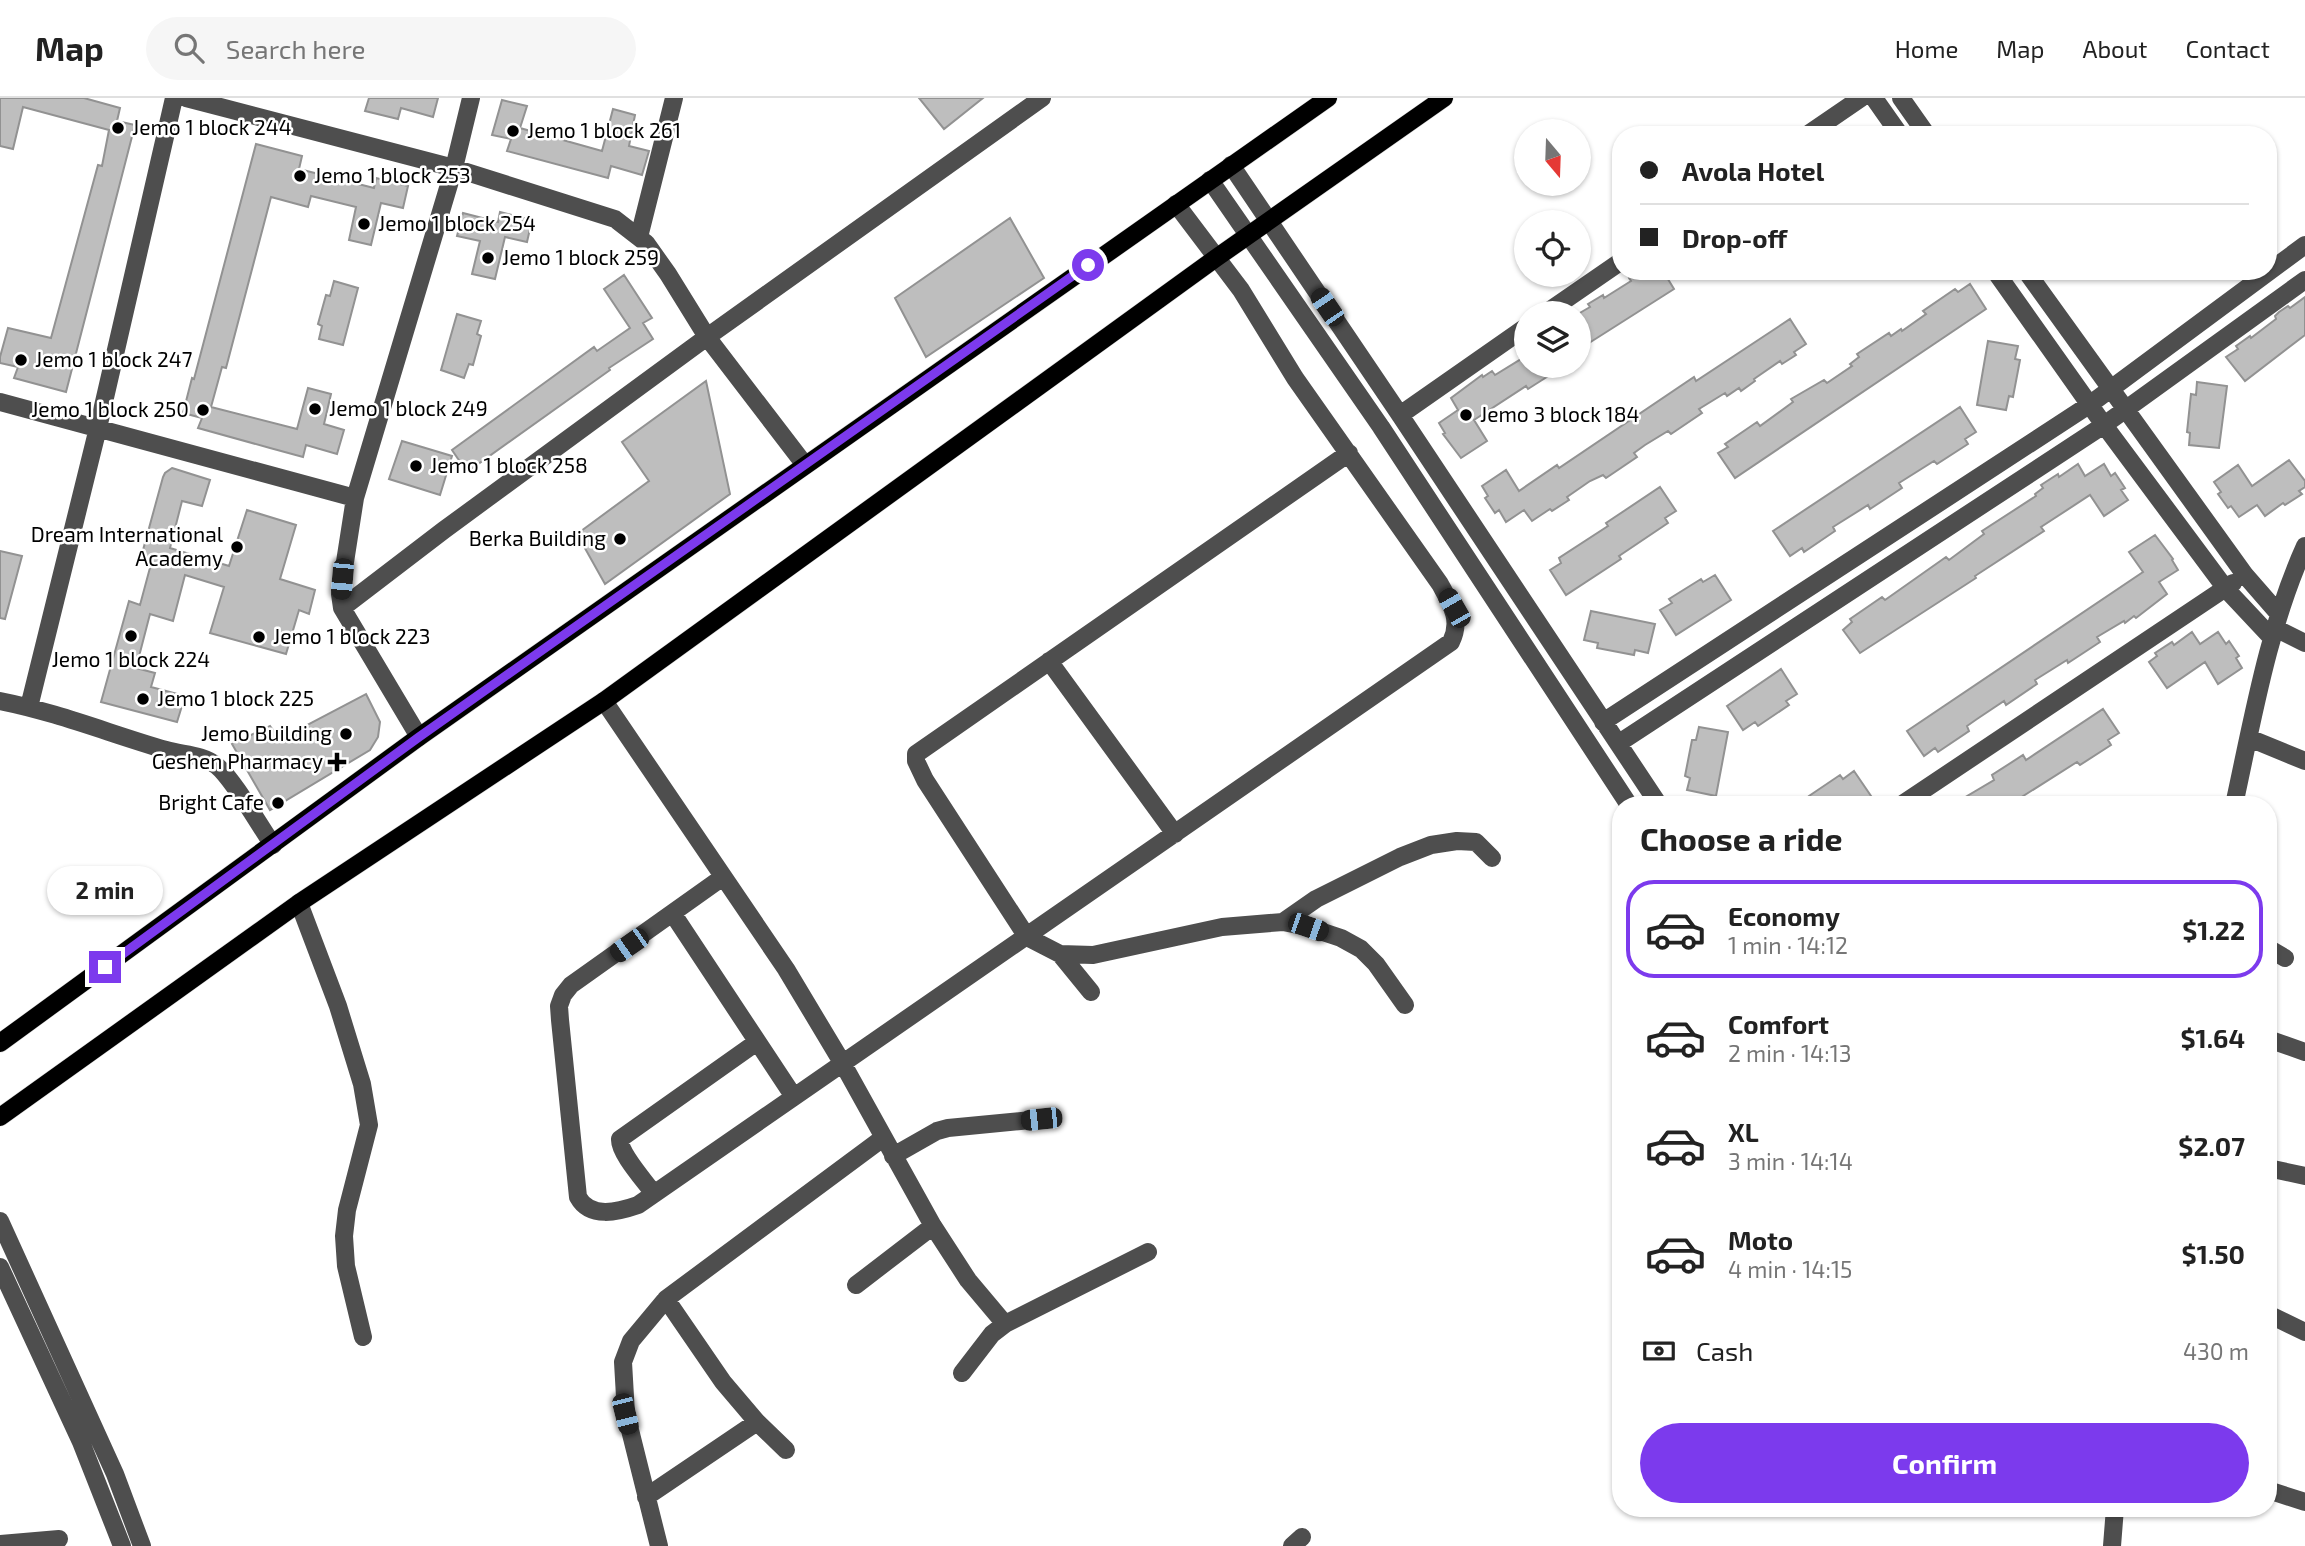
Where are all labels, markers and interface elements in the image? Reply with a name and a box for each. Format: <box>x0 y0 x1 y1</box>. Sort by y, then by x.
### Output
search box <box>146 17 636 80</box>
text: Map <box>35 28 104 68</box>
icon: search <box>170 29 208 67</box>
text: Search here <box>226 33 365 64</box>
text: Home <box>1895 34 1958 63</box>
text: Map <box>1996 34 2044 63</box>
text: About <box>2082 34 2148 63</box>
text: Contact <box>2186 34 2270 63</box>
place label: Jemo 1 block 244 <box>132 114 292 139</box>
place label: Jemo 1 block 261 <box>527 117 681 142</box>
north arrow <box>1514 119 1591 196</box>
map controls <box>1514 119 1591 378</box>
marker: Jemo 1 block 244 <box>110 120 126 136</box>
marker: Jemo 1 block 261 <box>505 123 521 139</box>
text: Avola Hotel <box>1682 155 1824 186</box>
place label: Jemo 1 block 253 <box>314 162 471 187</box>
marker: Jemo 1 block 253 <box>292 168 308 184</box>
place label: Jemo 1 block 254 <box>378 210 536 235</box>
button: locate <box>1514 210 1591 287</box>
marker: Jemo 1 block 254 <box>356 216 372 232</box>
text: Drop-off <box>1682 222 1787 253</box>
place label: Jemo 1 block 259 <box>502 244 659 269</box>
route start <box>1072 249 1104 281</box>
marker: Jemo 1 block 259 <box>480 250 496 266</box>
car <box>1307 284 1348 330</box>
button: layers <box>1514 301 1591 378</box>
place label: Jemo 1 block 247 <box>35 346 193 371</box>
marker: Jemo 1 block 247 <box>13 352 29 368</box>
place label: Jemo 1 block 249 <box>329 395 488 420</box>
place label: Jemo 1 block 250 <box>31 396 189 421</box>
marker: Jemo 1 block 249 <box>307 401 323 417</box>
place label: Jemo 3 block 184 <box>1480 401 1639 426</box>
marker: Jemo 1 block 250 <box>195 402 211 418</box>
marker: Jemo 3 block 184 <box>1458 407 1474 423</box>
place label: Jemo 1 block 258 <box>430 452 588 477</box>
marker: Jemo 1 block 258 <box>408 458 424 474</box>
place label: Dream International Academy <box>31 521 224 570</box>
place label: Berka Building <box>469 525 606 550</box>
marker: Berka Building <box>612 531 628 547</box>
marker: Dream International Academy <box>229 539 245 555</box>
car <box>330 557 355 601</box>
car <box>1435 585 1474 631</box>
place label: Jemo 1 block 223 <box>273 623 430 648</box>
marker: Jemo 1 block 224 <box>123 628 139 644</box>
marker: Jemo 1 block 223 <box>251 629 267 645</box>
place label: Jemo 1 block 224 <box>52 646 210 671</box>
place label: Jemo 1 block 225 <box>157 685 314 710</box>
marker: Jemo 1 block 225 <box>135 691 151 707</box>
place label: Jemo Building <box>201 720 332 745</box>
marker: Jemo Building <box>338 726 354 742</box>
place label: Geshen Pharmacy <box>152 748 323 773</box>
marker: Geshen Pharmacy <box>329 754 345 770</box>
place label: Bright Cafe <box>158 789 264 814</box>
marker: Bright Cafe <box>270 795 286 811</box>
text: Choose a ride <box>1640 819 1843 857</box>
callout: 2 min <box>47 866 163 914</box>
text: 2 min <box>76 876 134 904</box>
icon: car <box>1644 898 1707 961</box>
text: Economy <box>1728 900 1840 931</box>
car <box>1285 910 1332 944</box>
text: $1.22 <box>2182 914 2245 945</box>
car <box>606 924 653 966</box>
text: 1 min · 14:12 <box>1728 931 1848 959</box>
route end <box>89 951 121 983</box>
icon: car <box>1644 1006 1707 1069</box>
text: Comfort <box>1728 1008 1829 1039</box>
text: $1.64 <box>2180 1022 2245 1053</box>
text: 2 min · 14:13 <box>1728 1039 1852 1067</box>
car <box>1020 1106 1063 1132</box>
icon: car <box>1644 1114 1707 1177</box>
text: XL <box>1728 1116 1759 1147</box>
text: $2.07 <box>2178 1130 2245 1161</box>
text: 3 min · 14:14 <box>1728 1147 1853 1175</box>
icon: car <box>1644 1222 1707 1285</box>
text: Moto <box>1728 1224 1793 1255</box>
text: $1.50 <box>2182 1238 2245 1269</box>
text: 4 min · 14:15 <box>1728 1255 1852 1283</box>
icon: cash <box>1640 1332 1678 1370</box>
text: Cash <box>1696 1335 1753 1366</box>
text: 430 m <box>2183 1337 2249 1365</box>
car <box>610 1391 641 1437</box>
button: Confirm <box>1640 1423 2249 1503</box>

